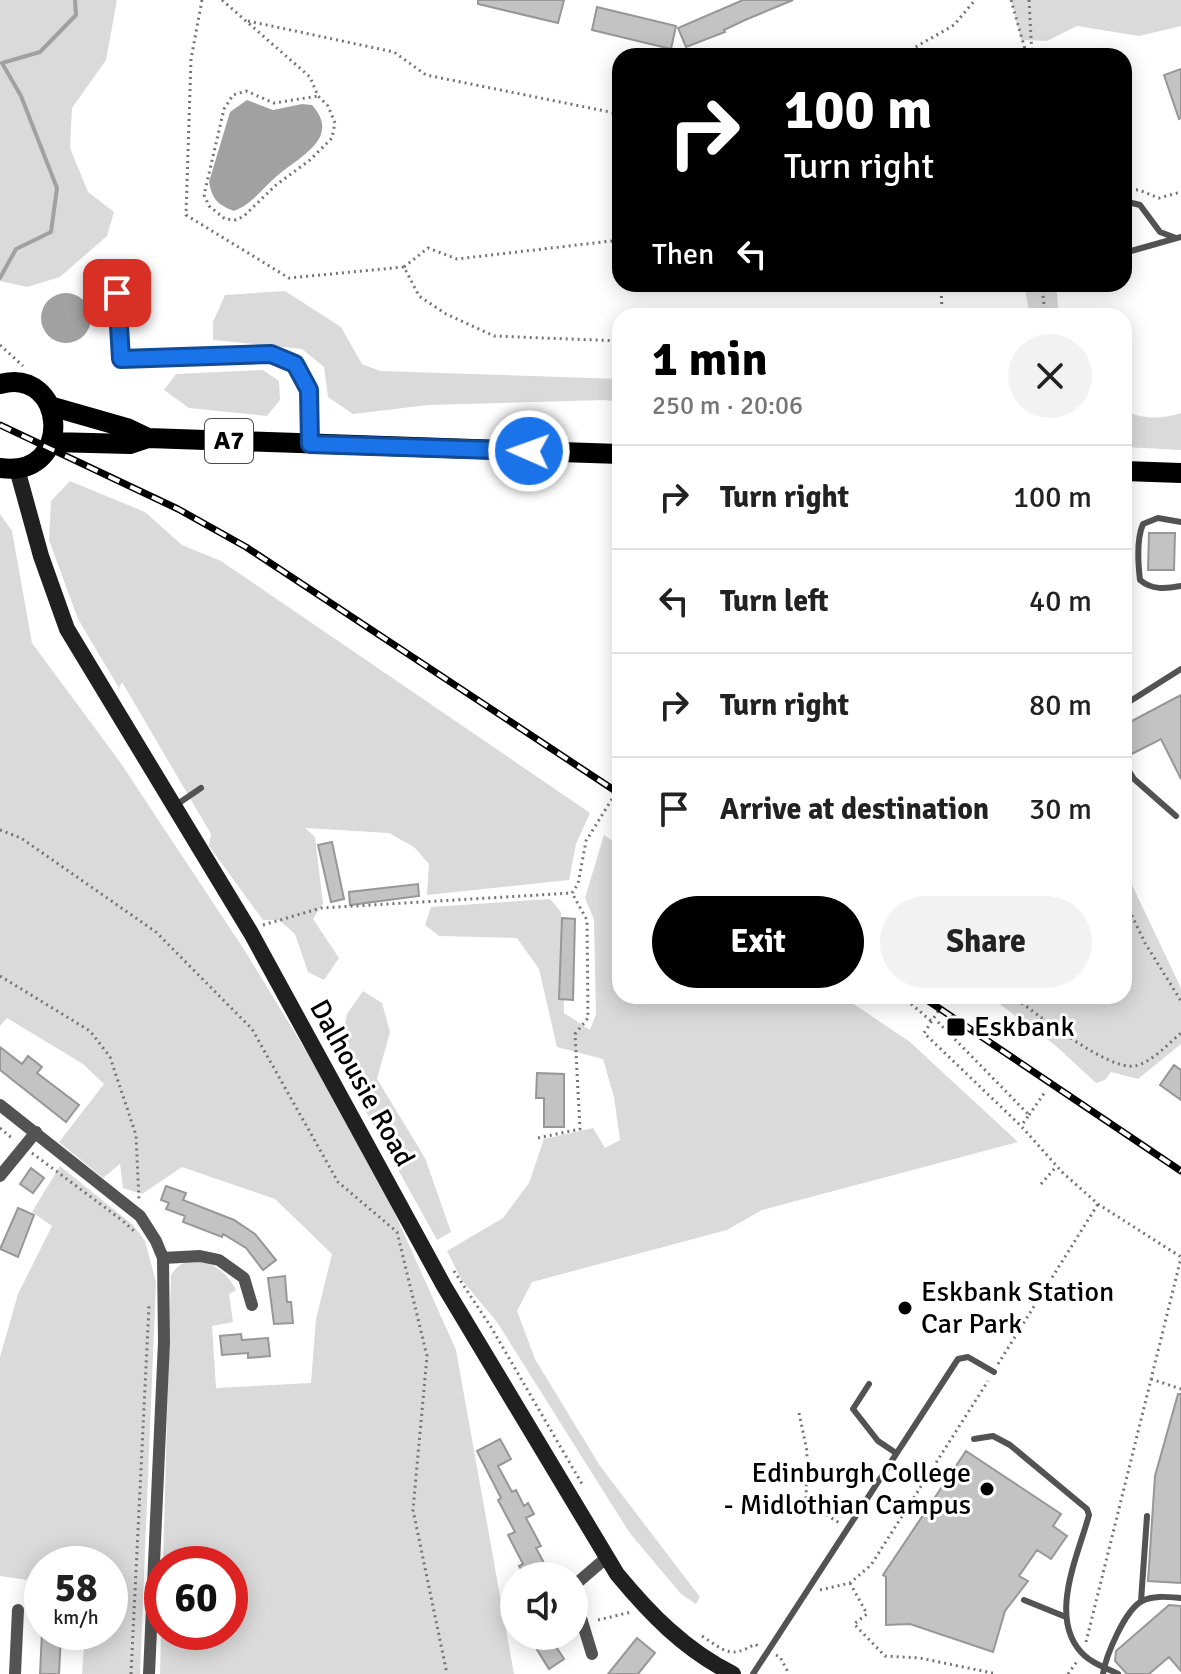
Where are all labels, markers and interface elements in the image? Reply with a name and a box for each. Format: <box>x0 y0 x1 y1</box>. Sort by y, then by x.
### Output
text: 100 m <box>784 75 932 144</box>
icon: right <box>652 80 756 184</box>
text: Turn right <box>784 144 934 189</box>
icon: left <box>730 232 774 276</box>
text: Then <box>652 236 714 273</box>
pin <box>83 259 151 327</box>
icon: arrive <box>95 271 139 315</box>
text: 1 min <box>652 330 768 389</box>
button: close <box>1008 334 1092 418</box>
text: 250 m · 20:06 <box>652 390 803 422</box>
position arrow <box>487 409 571 493</box>
road number: A7 <box>205 419 253 463</box>
icon: right <box>652 475 696 519</box>
text: Turn right <box>720 479 849 516</box>
text: 100 m <box>1013 479 1092 516</box>
icon: left <box>652 579 696 623</box>
text: Turn left <box>720 583 829 620</box>
text: 40 m <box>1029 583 1092 620</box>
icon: right <box>652 683 696 727</box>
text: Turn right <box>720 687 849 724</box>
text: 80 m <box>1029 687 1092 724</box>
icon: arrive <box>652 787 696 831</box>
text: Arrive at destination <box>720 791 989 828</box>
text: 30 m <box>1029 791 1092 828</box>
button: Exit <box>652 896 864 988</box>
button: Share <box>880 896 1092 988</box>
street label: Dalhousie Road <box>302 994 422 1172</box>
place label: Eskbank <box>974 1010 1074 1044</box>
marker: Eskbank <box>945 1016 967 1038</box>
place label: Eskbank Station Car Park <box>921 1275 1114 1341</box>
marker: Eskbank Station Car Park <box>896 1299 914 1317</box>
place label: Edinburgh College - Midlothian Campus <box>724 1456 971 1522</box>
marker: Edinburgh College - Midlothian Campus <box>978 1480 996 1498</box>
speed limit sign: 60 <box>144 1546 248 1650</box>
map controls <box>500 1562 588 1650</box>
button: sound <box>500 1562 588 1650</box>
text: 58 <box>54 1563 98 1613</box>
text: km/h <box>53 1605 99 1630</box>

